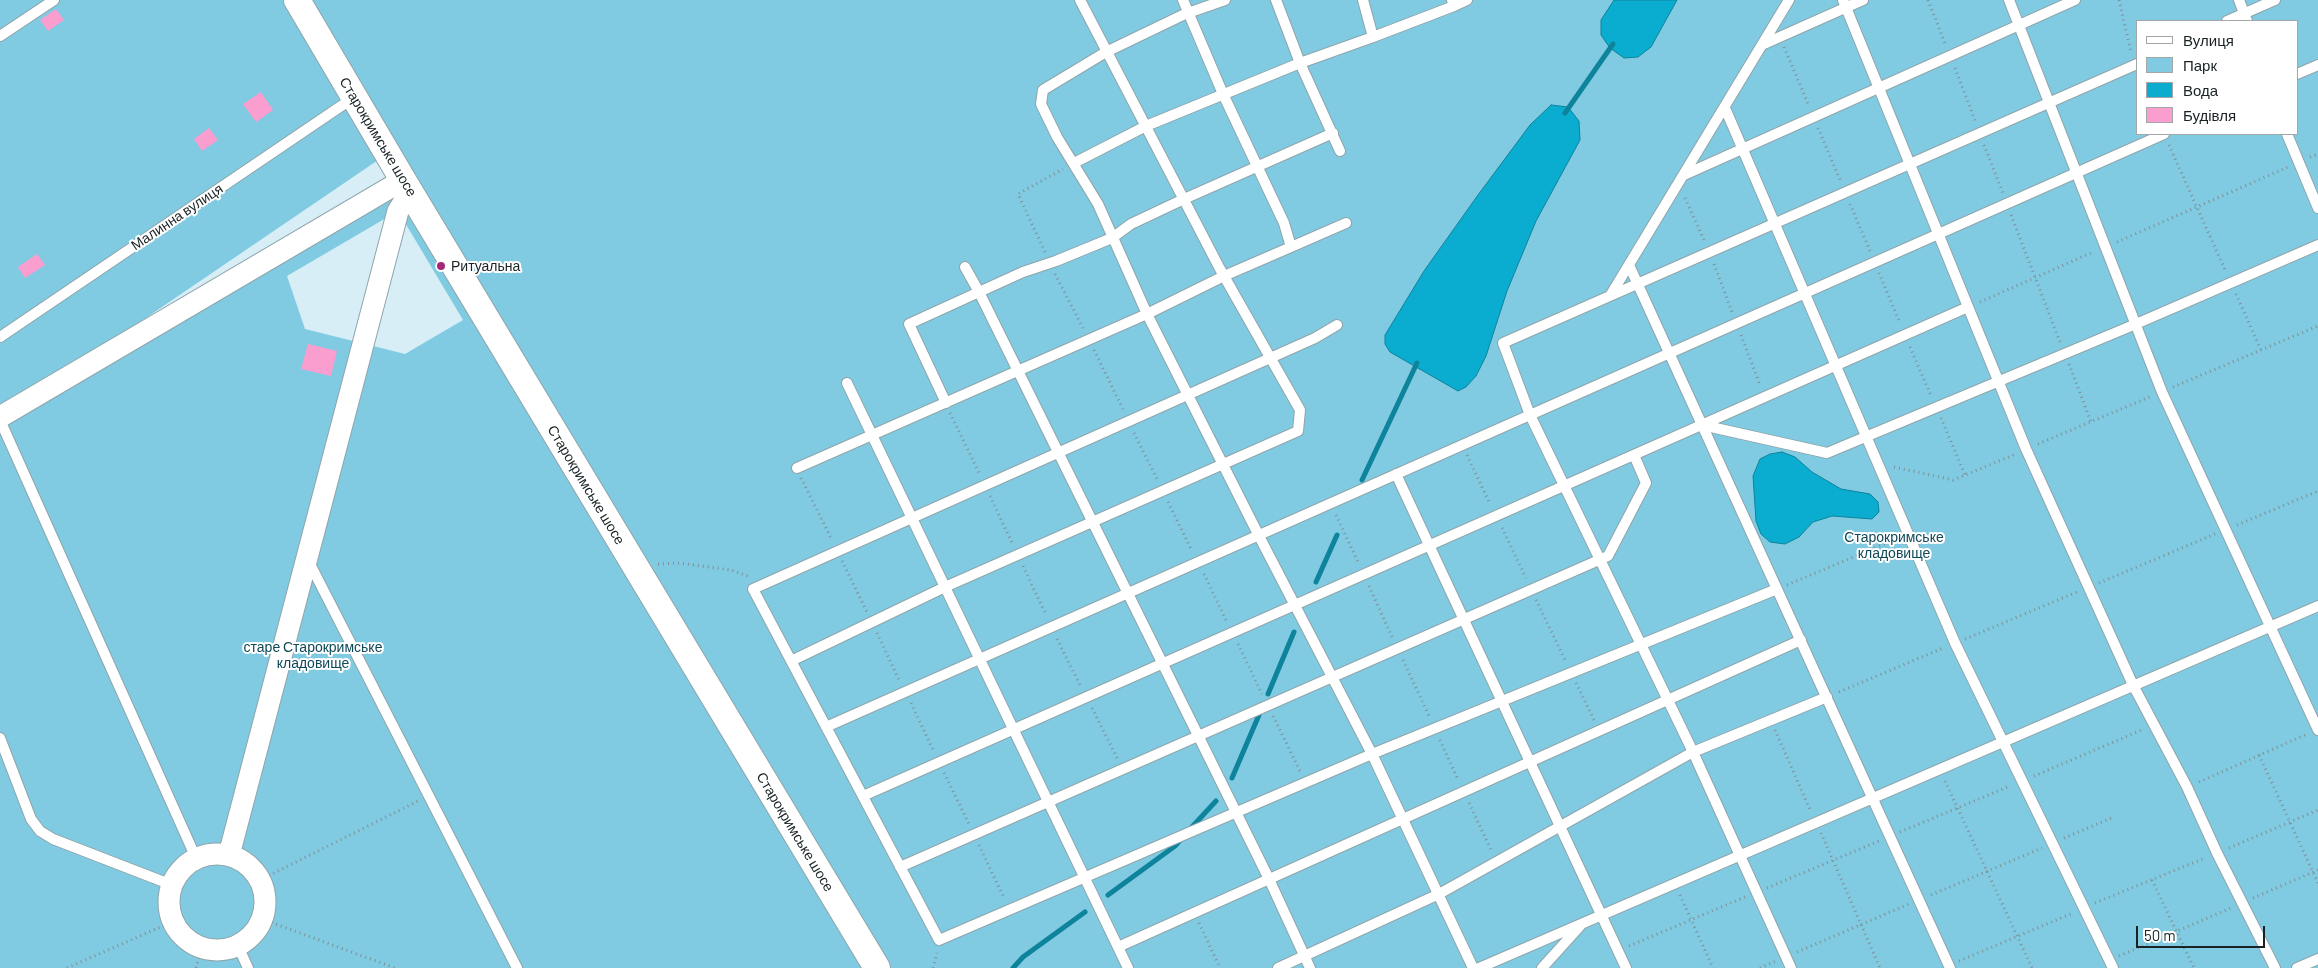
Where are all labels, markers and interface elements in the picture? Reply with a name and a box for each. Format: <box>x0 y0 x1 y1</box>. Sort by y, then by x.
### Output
legend <box>2136 20 2298 135</box>
text: Вулиця <box>2183 31 2234 49</box>
text: Парк <box>2183 56 2217 74</box>
street label: Старокримське шосе <box>336 74 420 200</box>
text: Вода <box>2183 81 2218 99</box>
text: Будівля <box>2183 106 2236 124</box>
street label: Малинна вулиця <box>128 180 226 254</box>
place label: Ритуальна <box>451 258 520 274</box>
marker: Ритуальна <box>435 260 447 272</box>
street label: Старокримське шосе <box>544 422 628 548</box>
park label: Старокримське кладовище <box>1844 529 1944 562</box>
park label: старе Старокримське кладовище <box>244 639 382 672</box>
street label: Старокримське шосе <box>753 769 837 895</box>
scale bar <box>2138 916 2267 948</box>
text: 50 m <box>2144 926 2176 944</box>

